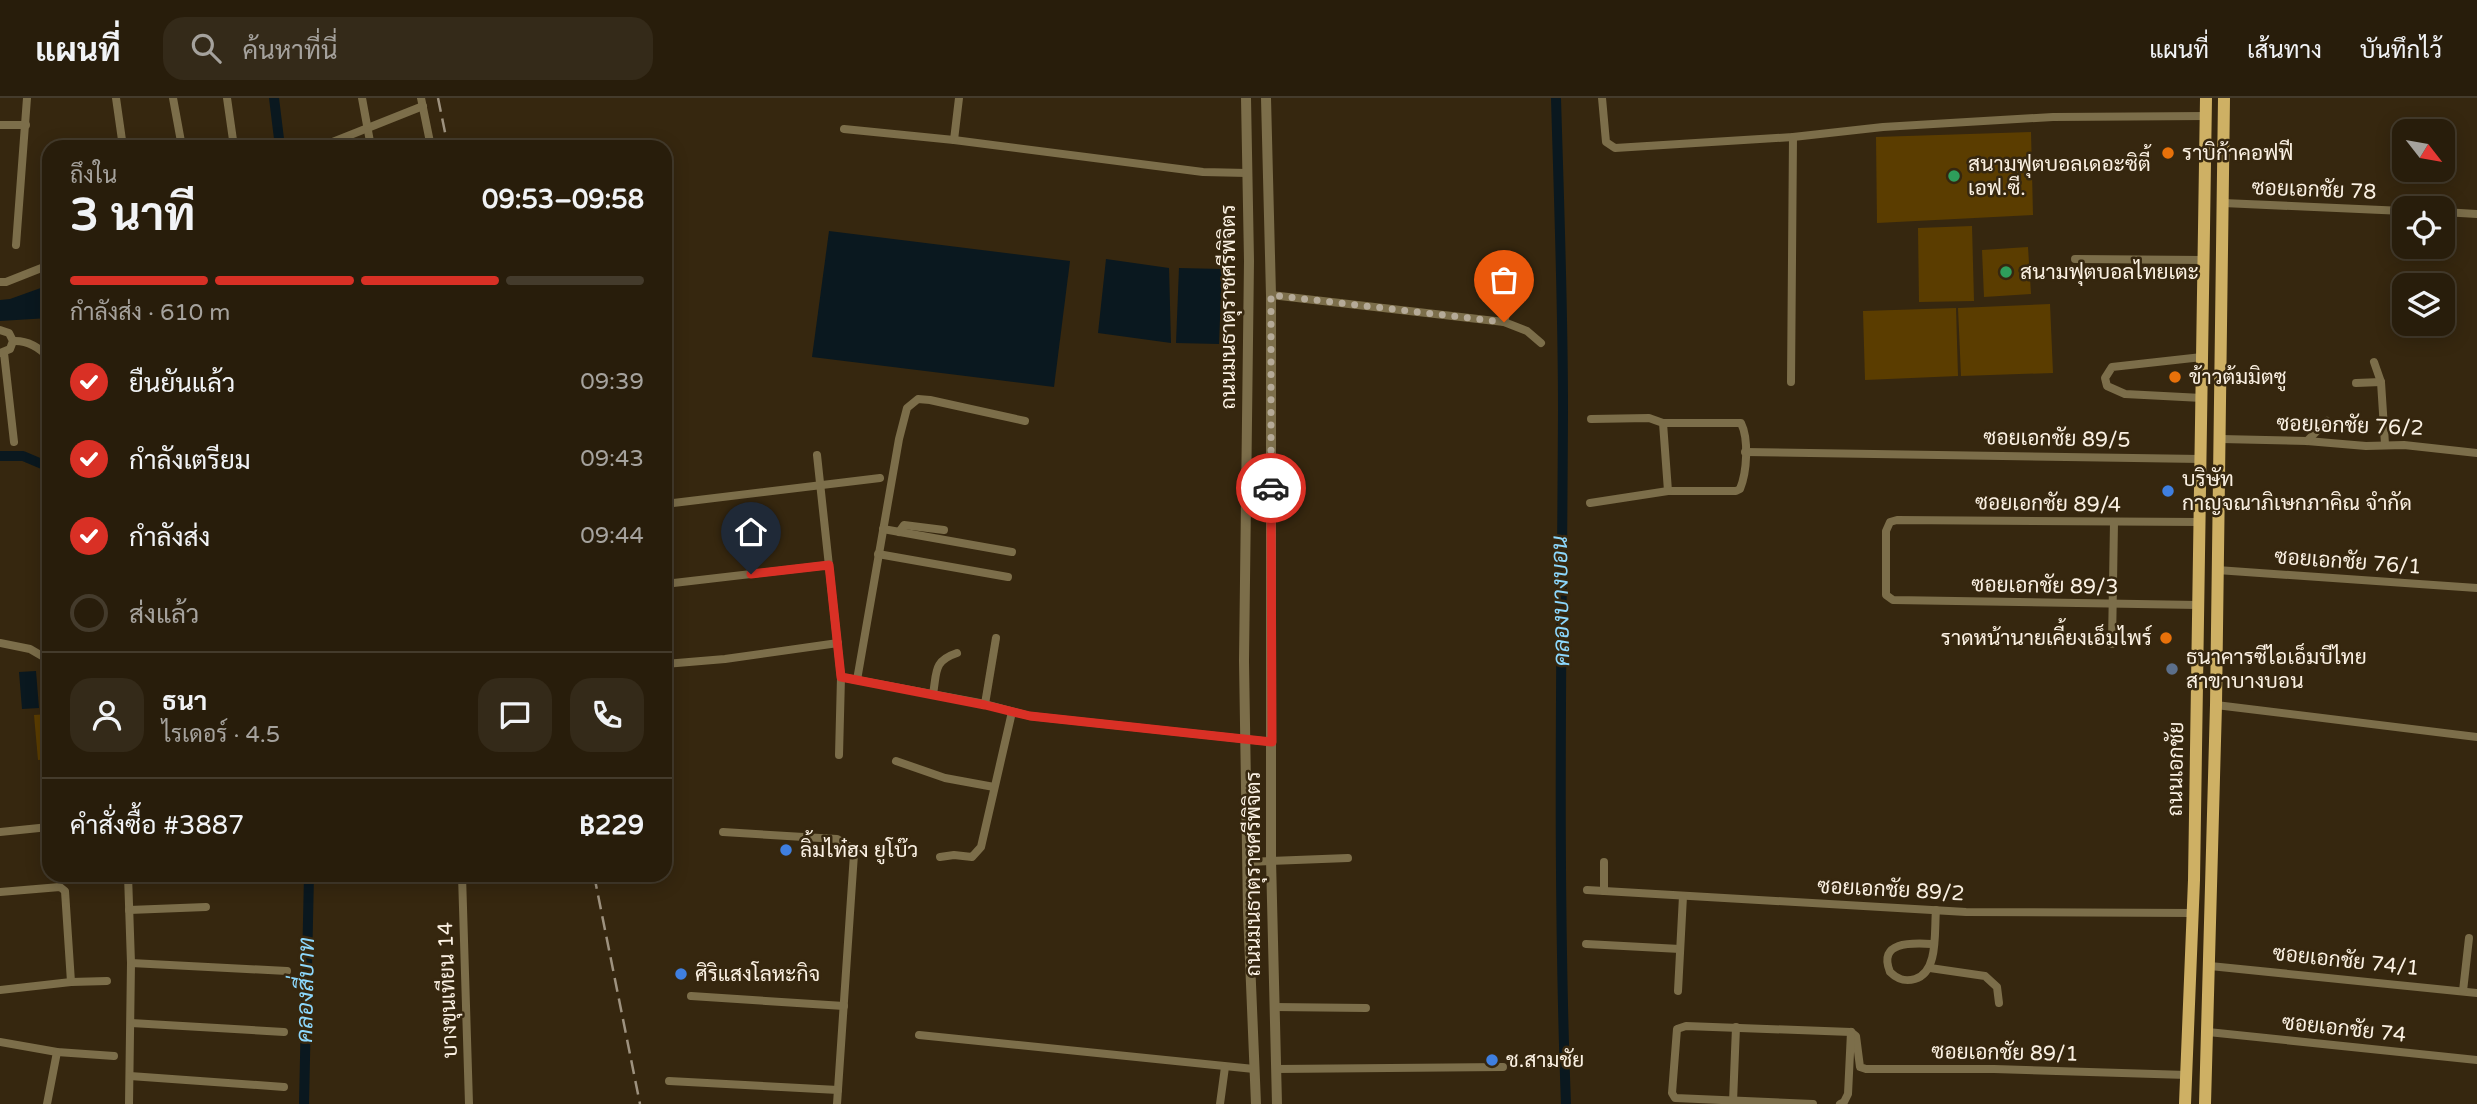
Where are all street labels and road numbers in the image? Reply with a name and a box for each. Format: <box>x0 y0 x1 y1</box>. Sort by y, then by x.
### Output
street label: ซอยเอกชัย 78 <box>2251 175 2377 205</box>
street label: ถนนมนธาตุราชศรีพิจิตร <box>1215 204 1242 410</box>
street label: ซอยเอกชัย 76/2 <box>2276 411 2424 441</box>
street label: ซอยเอกชัย 89/5 <box>1983 425 2131 453</box>
street label: ซอยเอกชัย 89/4 <box>1975 490 2121 518</box>
street label: ซอยเอกชัย 76/1 <box>2274 544 2422 580</box>
street label: ซอยเอกชัย 89/3 <box>1971 572 2119 600</box>
street label: ถนนเอกชัย <box>2163 721 2189 817</box>
street label: ถนนมนธาตุราชศรีพิจิตร <box>1240 771 1267 977</box>
street label: ซอยเอกชัย 89/2 <box>1817 874 1965 906</box>
street label: บางขุนเทียน 14 <box>432 921 464 1059</box>
street label: ซอยเอกชัย 74/1 <box>2271 941 2421 981</box>
street label: ซอยเอกชัย 74 <box>2281 1010 2407 1048</box>
street label: ซอยเอกชัย 89/1 <box>1931 1039 2079 1067</box>

